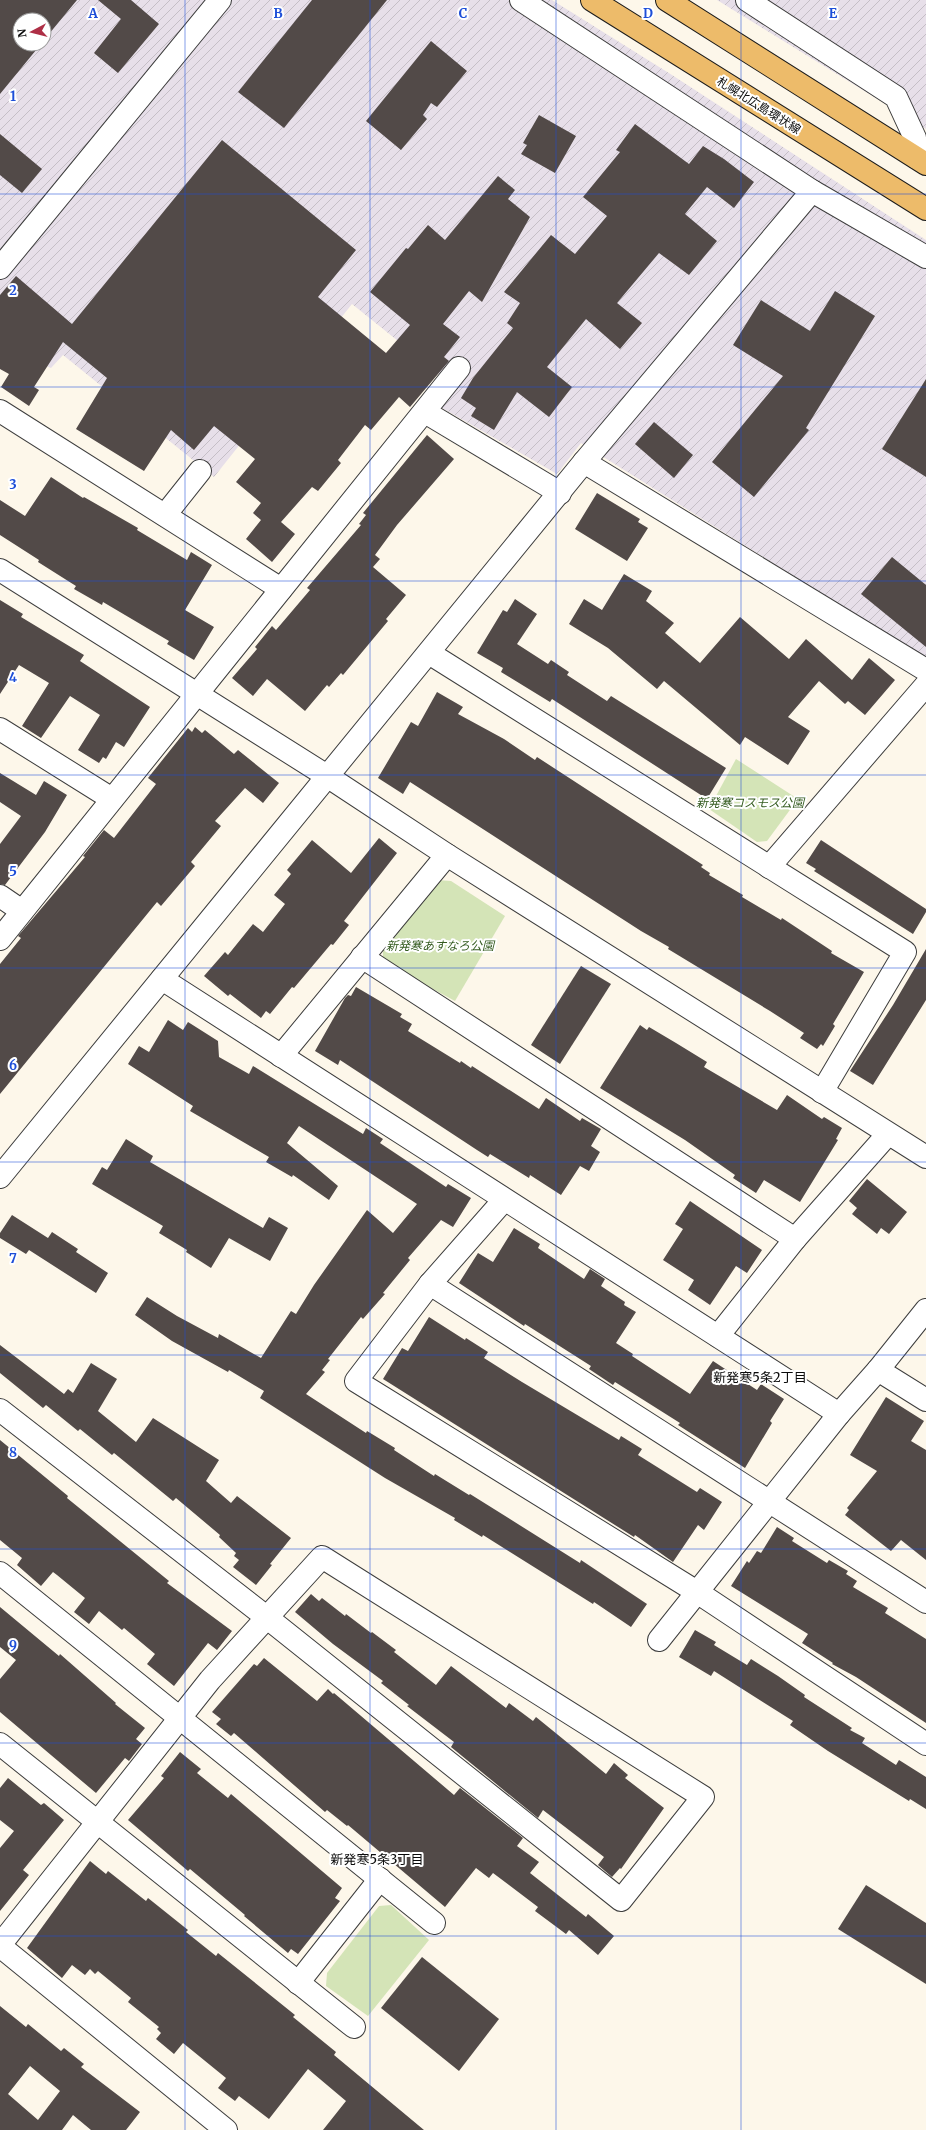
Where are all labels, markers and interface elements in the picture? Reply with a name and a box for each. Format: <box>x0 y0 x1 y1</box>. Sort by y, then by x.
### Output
text: A <box>87 5 98 22</box>
text: B <box>273 5 283 22</box>
text: C <box>459 5 468 22</box>
text: D <box>643 5 653 22</box>
text: E <box>829 5 838 22</box>
north arrow <box>12 12 52 52</box>
text: N <box>15 28 30 38</box>
street label: 札幌北広島環状線 <box>714 73 804 137</box>
text: 1 <box>10 88 16 105</box>
text: 2 <box>9 282 17 299</box>
text: 3 <box>9 476 17 493</box>
text: 4 <box>9 669 18 686</box>
park label: 新発寒コスモス公園 <box>696 795 806 810</box>
text: 5 <box>9 863 17 880</box>
park label: 新発寒あすなろ公園 <box>386 938 496 953</box>
text: 6 <box>9 1057 17 1074</box>
text: 7 <box>9 1250 17 1267</box>
district label: 新発寒5条2丁目 <box>713 1369 807 1386</box>
text: 8 <box>9 1444 17 1461</box>
text: 9 <box>9 1637 17 1654</box>
district label: 新発寒5条3丁目 <box>330 1851 424 1868</box>

